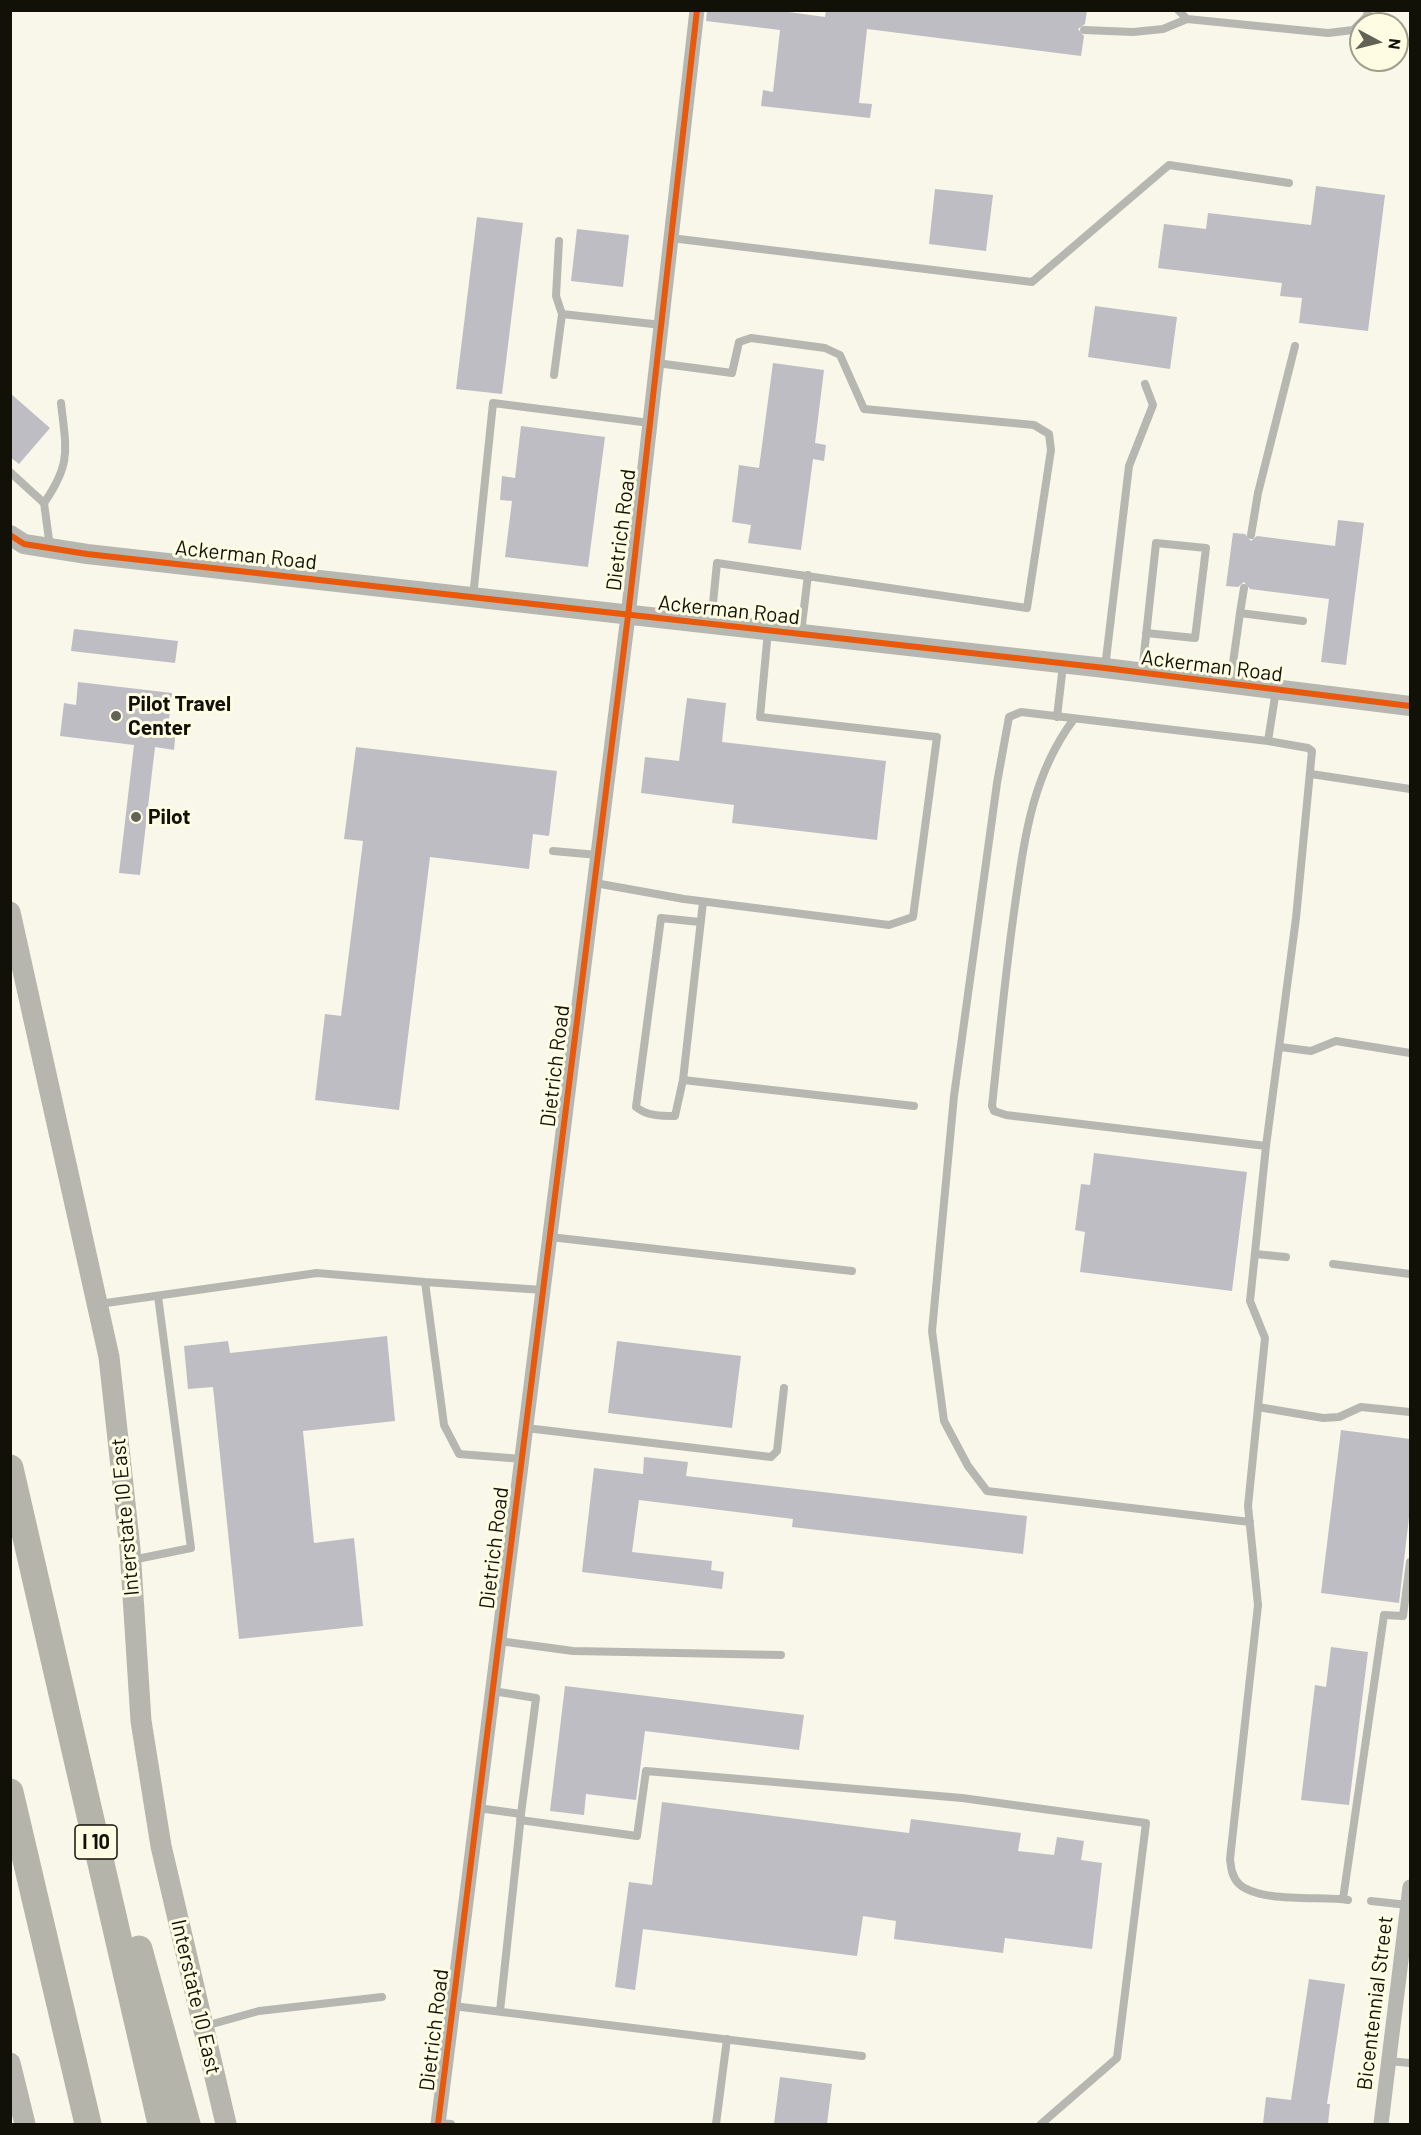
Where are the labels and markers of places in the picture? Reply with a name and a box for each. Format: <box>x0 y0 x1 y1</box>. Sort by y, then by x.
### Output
place label: Pilot Travel Center <box>128 691 231 741</box>
marker: Pilot Travel Center <box>109 709 123 723</box>
place label: Pilot <box>148 804 190 830</box>
marker: Pilot <box>129 810 143 824</box>

